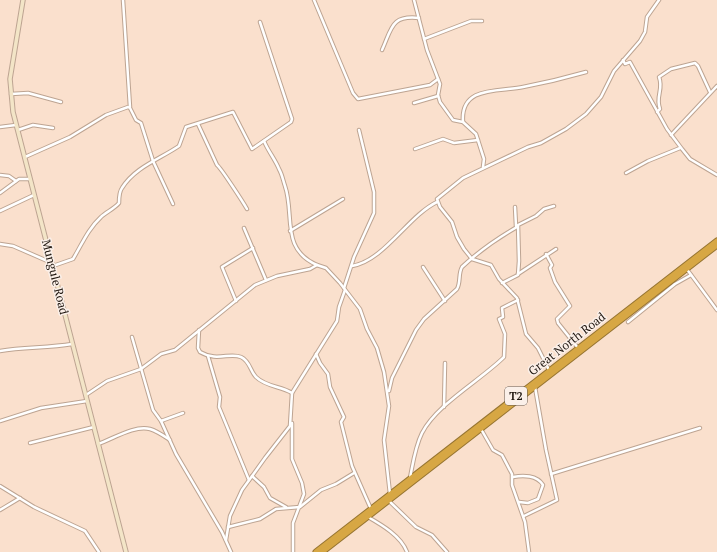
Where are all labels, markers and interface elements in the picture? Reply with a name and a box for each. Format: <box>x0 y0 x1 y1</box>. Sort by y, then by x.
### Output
street label: Mungule Road <box>39 238 72 316</box>
street label: Great North Road <box>525 309 608 378</box>
road number: T2 <box>505 387 527 405</box>

